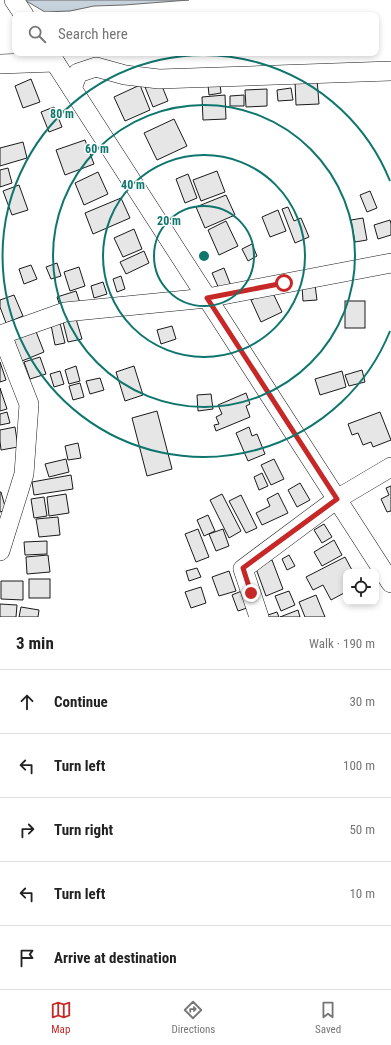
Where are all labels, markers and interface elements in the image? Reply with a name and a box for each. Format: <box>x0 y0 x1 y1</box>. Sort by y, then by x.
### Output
search box <box>12 12 379 56</box>
icon: search <box>26 23 48 45</box>
text: Search here <box>58 25 128 43</box>
text: 80 m <box>50 107 74 121</box>
text: 60 m <box>85 142 109 156</box>
text: 40 m <box>121 178 145 192</box>
text: 20 m <box>157 214 181 228</box>
centre of rings <box>197 249 211 263</box>
route start <box>275 274 293 292</box>
map controls <box>343 569 379 605</box>
button: locate <box>343 569 379 605</box>
route end <box>242 584 260 602</box>
text: 3 min <box>16 633 54 653</box>
text: Walk · 190 m <box>309 636 375 651</box>
icon: ahead <box>16 691 38 713</box>
text: Continue <box>54 693 108 711</box>
text: 30 m <box>349 694 375 709</box>
icon: left <box>16 755 38 777</box>
text: Turn left <box>54 757 105 775</box>
text: 100 m <box>343 758 375 773</box>
icon: right <box>16 819 38 841</box>
text: Turn right <box>54 821 113 839</box>
text: 50 m <box>349 822 375 837</box>
icon: left <box>16 883 38 905</box>
text: Turn left <box>54 885 105 903</box>
text: 10 m <box>349 886 375 901</box>
icon: arrive <box>16 947 38 969</box>
text: Arrive at destination <box>54 949 177 967</box>
tab: Map <box>50 999 72 1036</box>
tab: Directions <box>171 999 215 1036</box>
tab: Saved <box>315 999 341 1036</box>

